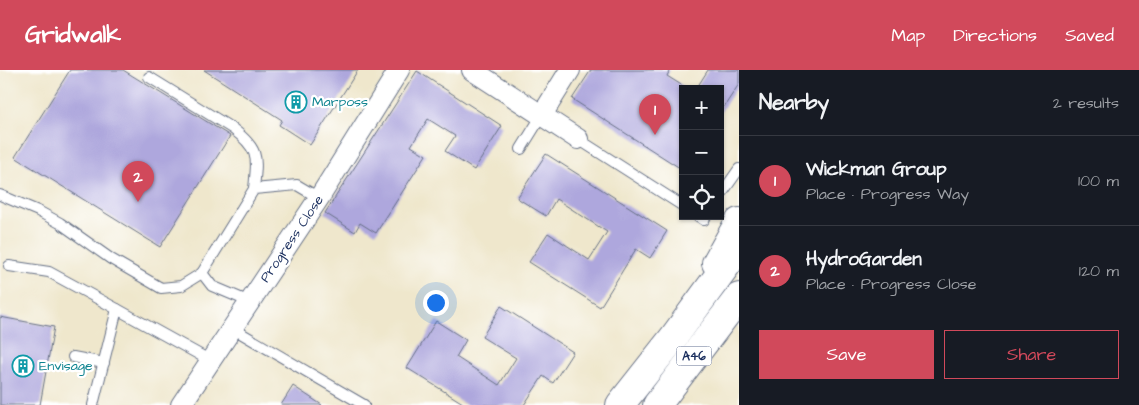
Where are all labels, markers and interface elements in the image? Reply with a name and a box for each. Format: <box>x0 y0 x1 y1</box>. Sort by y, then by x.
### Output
text: Gridwalk <box>25 18 121 52</box>
text: Map <box>891 23 925 48</box>
text: Directions <box>953 23 1037 48</box>
text: Saved <box>1065 23 1114 48</box>
map controls <box>679 85 724 220</box>
button: + <box>679 85 724 130</box>
text: Nearby <box>759 88 829 117</box>
building icon: Marposs <box>284 90 308 114</box>
place label: Marposs <box>312 92 368 112</box>
text: 2 results <box>1053 92 1119 114</box>
pin: 1 <box>639 94 671 135</box>
button: − <box>679 130 724 175</box>
text: Wickman Group <box>806 156 947 183</box>
pin: 2 <box>122 161 154 202</box>
text: 1 <box>774 170 776 192</box>
text: 100 m <box>1078 170 1119 192</box>
button: locate <box>679 175 724 220</box>
text: Place · Progress Way <box>806 183 969 205</box>
street label: Progress Close <box>255 191 329 287</box>
text: HydroGarden <box>806 246 922 273</box>
text: 2 <box>770 260 780 282</box>
text: 120 m <box>1079 260 1119 282</box>
text: Place · Progress Close <box>806 273 976 295</box>
your location <box>423 290 449 316</box>
button: Save <box>759 330 934 379</box>
button: Share <box>944 330 1119 379</box>
road number: A46 <box>676 346 712 366</box>
building icon: Envisage <box>11 354 35 378</box>
place label: Envisage <box>39 356 93 376</box>

